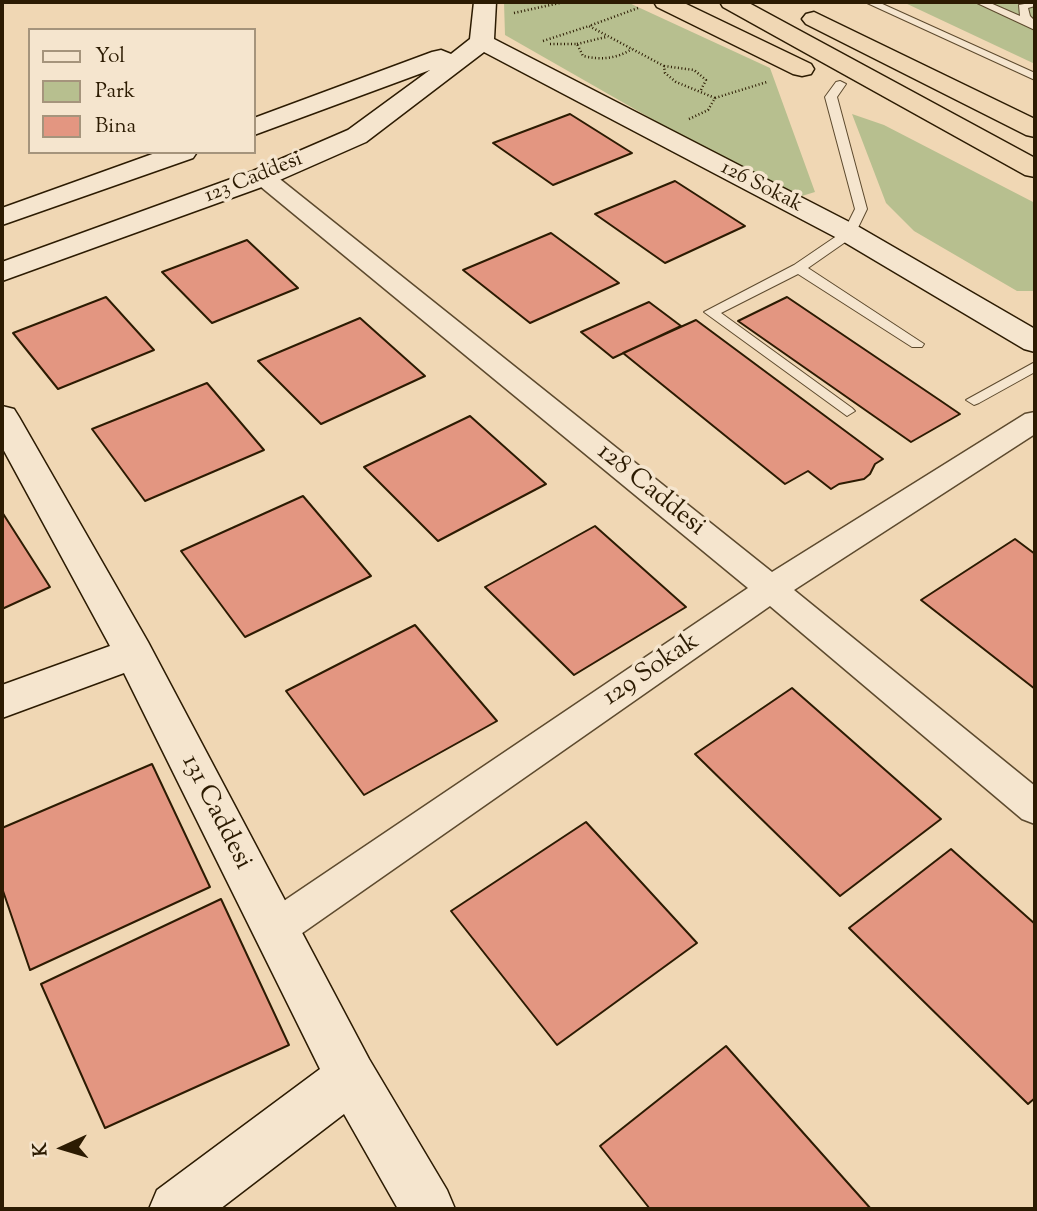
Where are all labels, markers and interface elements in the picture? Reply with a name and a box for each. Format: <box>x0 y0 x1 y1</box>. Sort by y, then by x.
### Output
legend <box>28 28 256 154</box>
text: Yol <box>95 42 125 72</box>
text: Park <box>95 77 135 107</box>
text: Bina <box>95 112 136 142</box>
street label: 123 Caddesi <box>201 148 307 210</box>
street label: 126 Sokak <box>716 157 806 219</box>
street label: 128 Caddesi <box>590 438 710 544</box>
street label: 129 Sokak <box>598 628 706 714</box>
street label: 131 Caddesi <box>173 750 257 876</box>
north arrow <box>28 1113 98 1183</box>
text: K <box>28 1142 56 1157</box>

